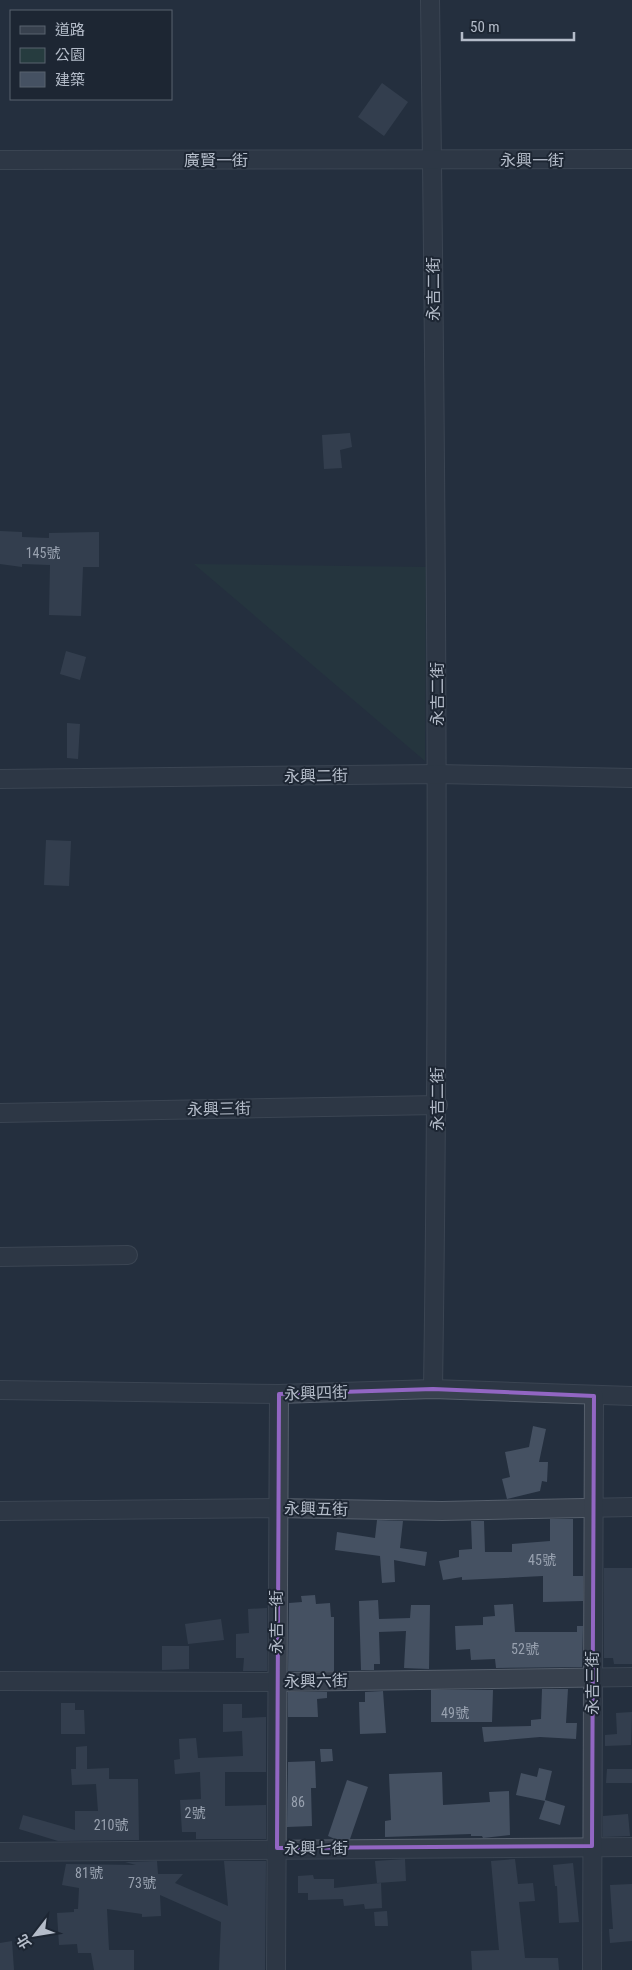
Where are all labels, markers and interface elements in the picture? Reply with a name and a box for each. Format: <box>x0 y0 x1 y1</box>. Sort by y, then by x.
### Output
legend <box>10 10 172 100</box>
scale bar <box>462 10 574 42</box>
text: 50 m <box>470 18 500 36</box>
text: 道路 <box>55 21 85 39</box>
text: 公園 <box>55 46 85 64</box>
text: 建築 <box>55 71 85 89</box>
street label: 廣賢一街 <box>184 151 248 170</box>
street label: 永興一街 <box>500 151 564 170</box>
street label: 永吉二街 <box>424 257 443 321</box>
house number: 145號 <box>26 545 60 561</box>
street label: 永吉二街 <box>428 662 447 726</box>
street label: 永興二街 <box>284 766 348 786</box>
street label: 永吉二街 <box>428 1067 447 1131</box>
street label: 永興三街 <box>187 1099 251 1119</box>
street label: 永興四街 <box>284 1382 348 1404</box>
street label: 永興五街 <box>284 1499 348 1519</box>
house number: 45號 <box>528 1552 556 1568</box>
street label: 永吉一街 <box>267 1590 286 1654</box>
house number: 52號 <box>511 1641 539 1657</box>
street label: 永吉三街 <box>583 1651 602 1715</box>
street label: 永興六街 <box>284 1671 348 1691</box>
house number: 49號 <box>441 1705 469 1721</box>
house number: 86 <box>291 1794 305 1810</box>
house number: 2號 <box>185 1805 205 1821</box>
house number: 210號 <box>94 1817 128 1833</box>
street label: 永興七街 <box>284 1839 348 1858</box>
house number: 81號 <box>75 1865 103 1881</box>
house number: 73號 <box>128 1875 156 1891</box>
north arrow <box>10 1910 60 1960</box>
text: 北 <box>13 1932 34 1952</box>

